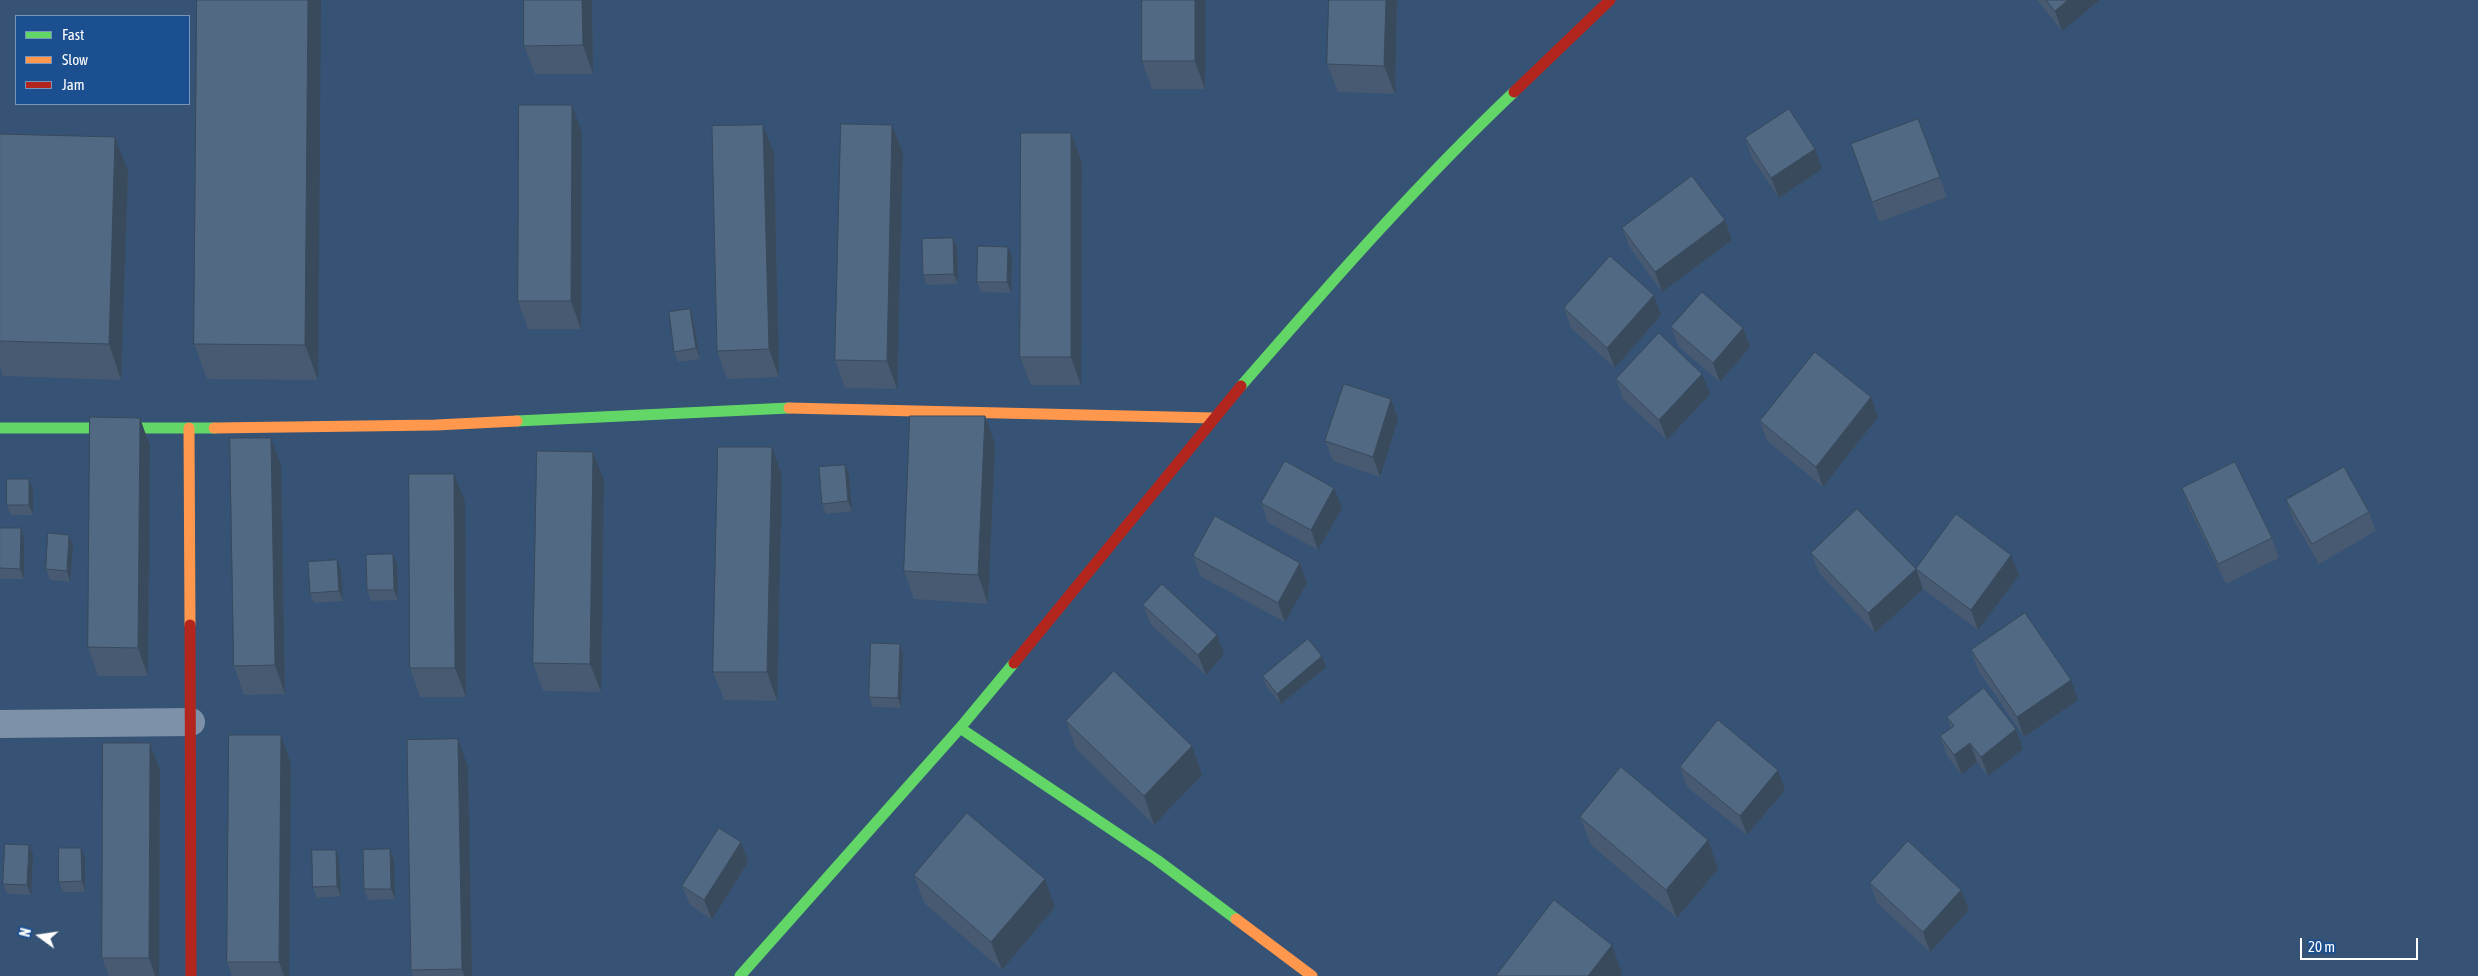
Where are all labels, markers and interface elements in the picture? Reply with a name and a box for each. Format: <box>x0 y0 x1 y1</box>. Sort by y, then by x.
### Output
legend <box>15 15 190 105</box>
text: Fast <box>62 26 84 43</box>
text: Slow <box>62 51 88 68</box>
text: Jam <box>62 76 85 93</box>
north arrow <box>15 911 65 961</box>
text: N <box>17 926 34 938</box>
scale bar <box>2303 928 2420 960</box>
text: 20 m <box>2308 938 2335 955</box>

